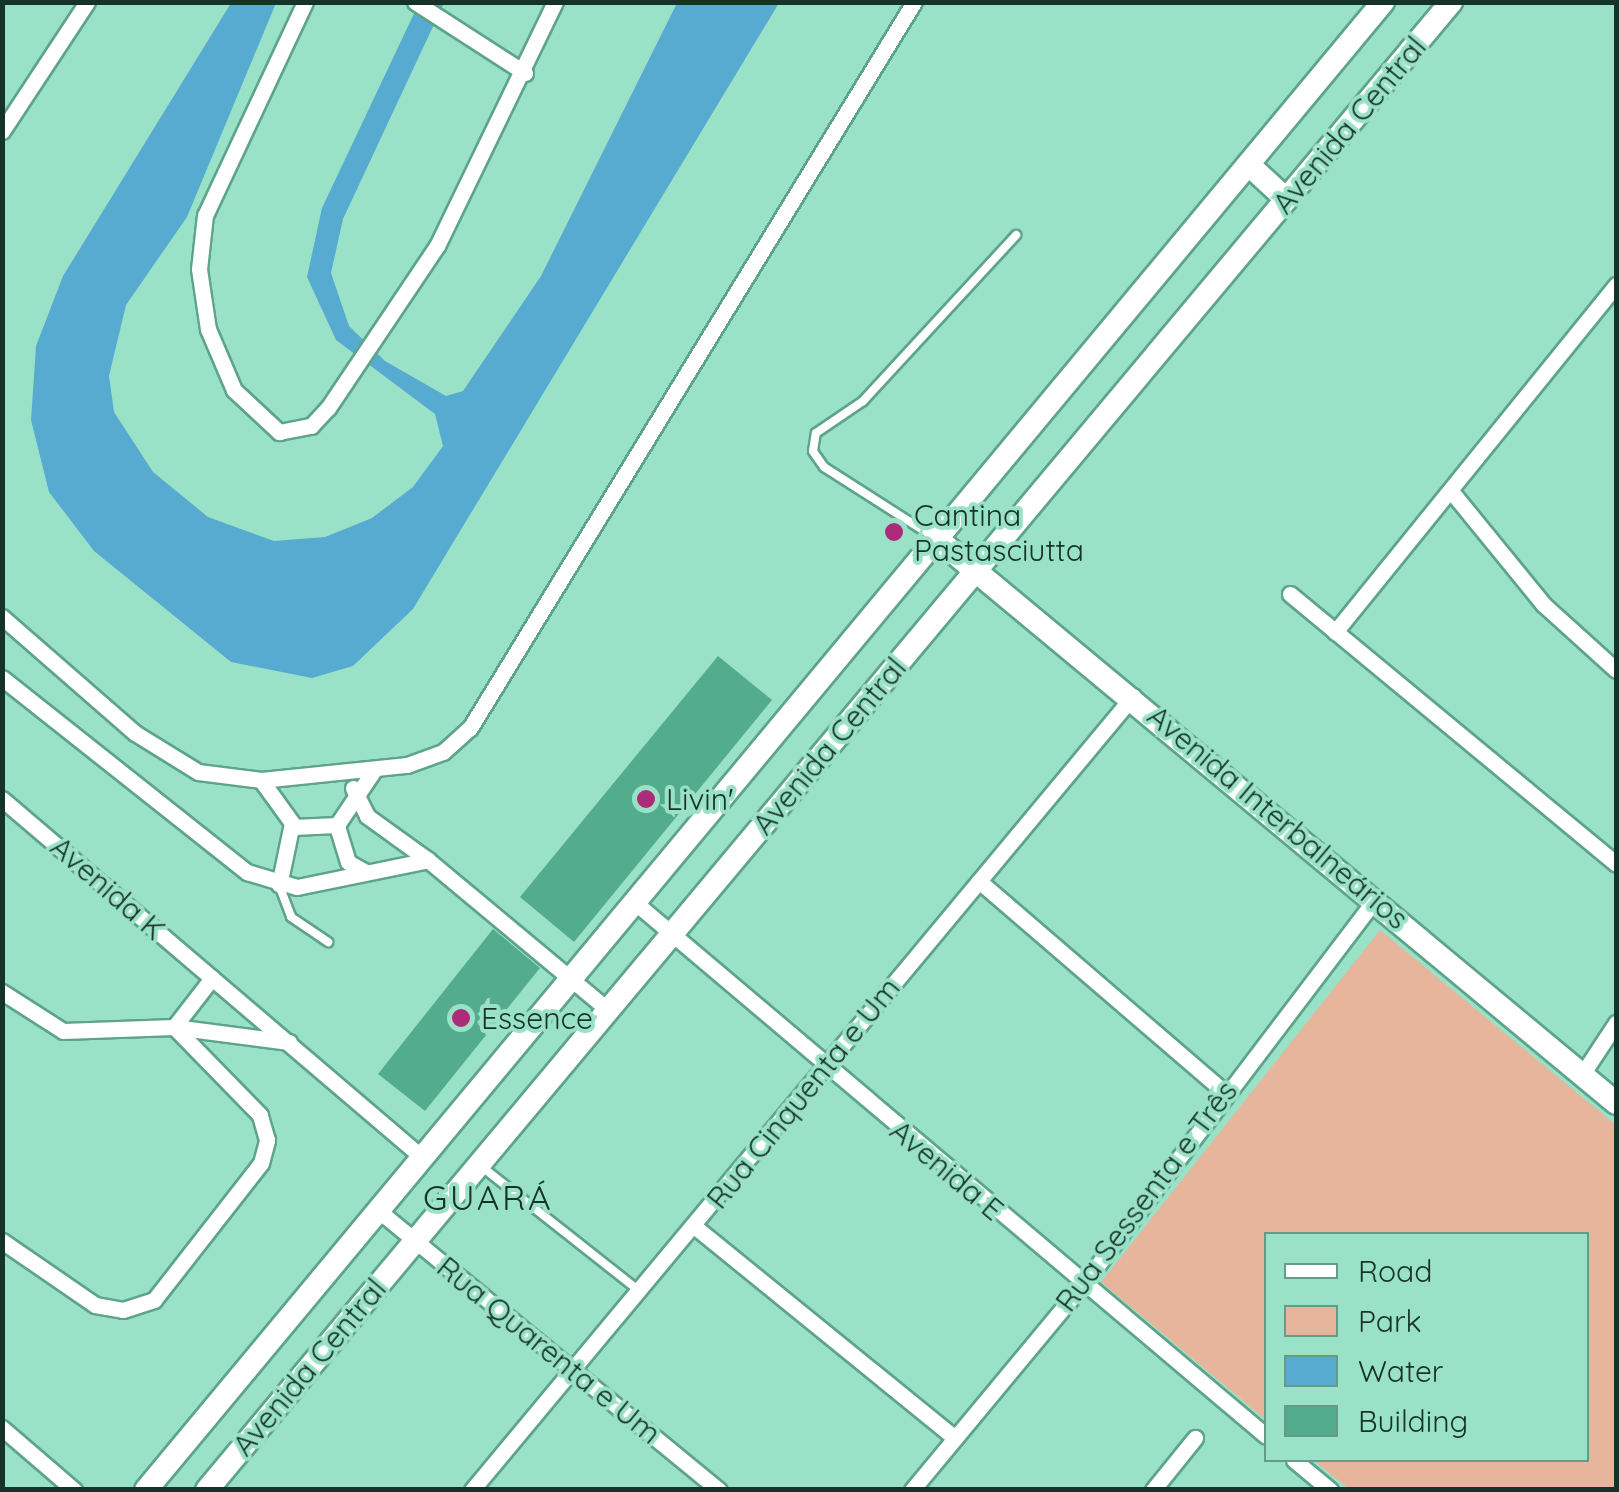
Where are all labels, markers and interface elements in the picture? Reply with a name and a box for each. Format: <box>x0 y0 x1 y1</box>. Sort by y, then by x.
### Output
street label: Avenida Central <box>1265 29 1433 221</box>
place label: Cantina Pastasciutta <box>914 497 1084 568</box>
marker: Cantina Pastasciutta <box>883 521 905 543</box>
street label: Avenida Central <box>745 650 913 842</box>
street label: Avenida Interbalneários <box>1140 697 1416 937</box>
place label: Livin' <box>666 781 734 817</box>
marker: Livin' <box>635 788 657 810</box>
street label: Avenida K <box>43 829 173 947</box>
street label: Rua Cinquenta e Um <box>699 970 907 1216</box>
place label: Essence <box>481 1000 593 1036</box>
marker: Essence <box>450 1007 472 1029</box>
street label: Rua Sessenta e Três <box>1048 1074 1244 1318</box>
street label: Avenida E <box>883 1112 1011 1228</box>
district label: GUARÁ <box>423 1176 553 1218</box>
legend <box>1264 1232 1589 1462</box>
street label: Rua Quarenta e Um <box>430 1249 668 1451</box>
text: Road <box>1358 1252 1432 1290</box>
street label: Avenida Central <box>225 1271 393 1463</box>
text: Park <box>1358 1302 1422 1340</box>
text: Water <box>1358 1352 1443 1390</box>
text: Building <box>1358 1402 1468 1440</box>

